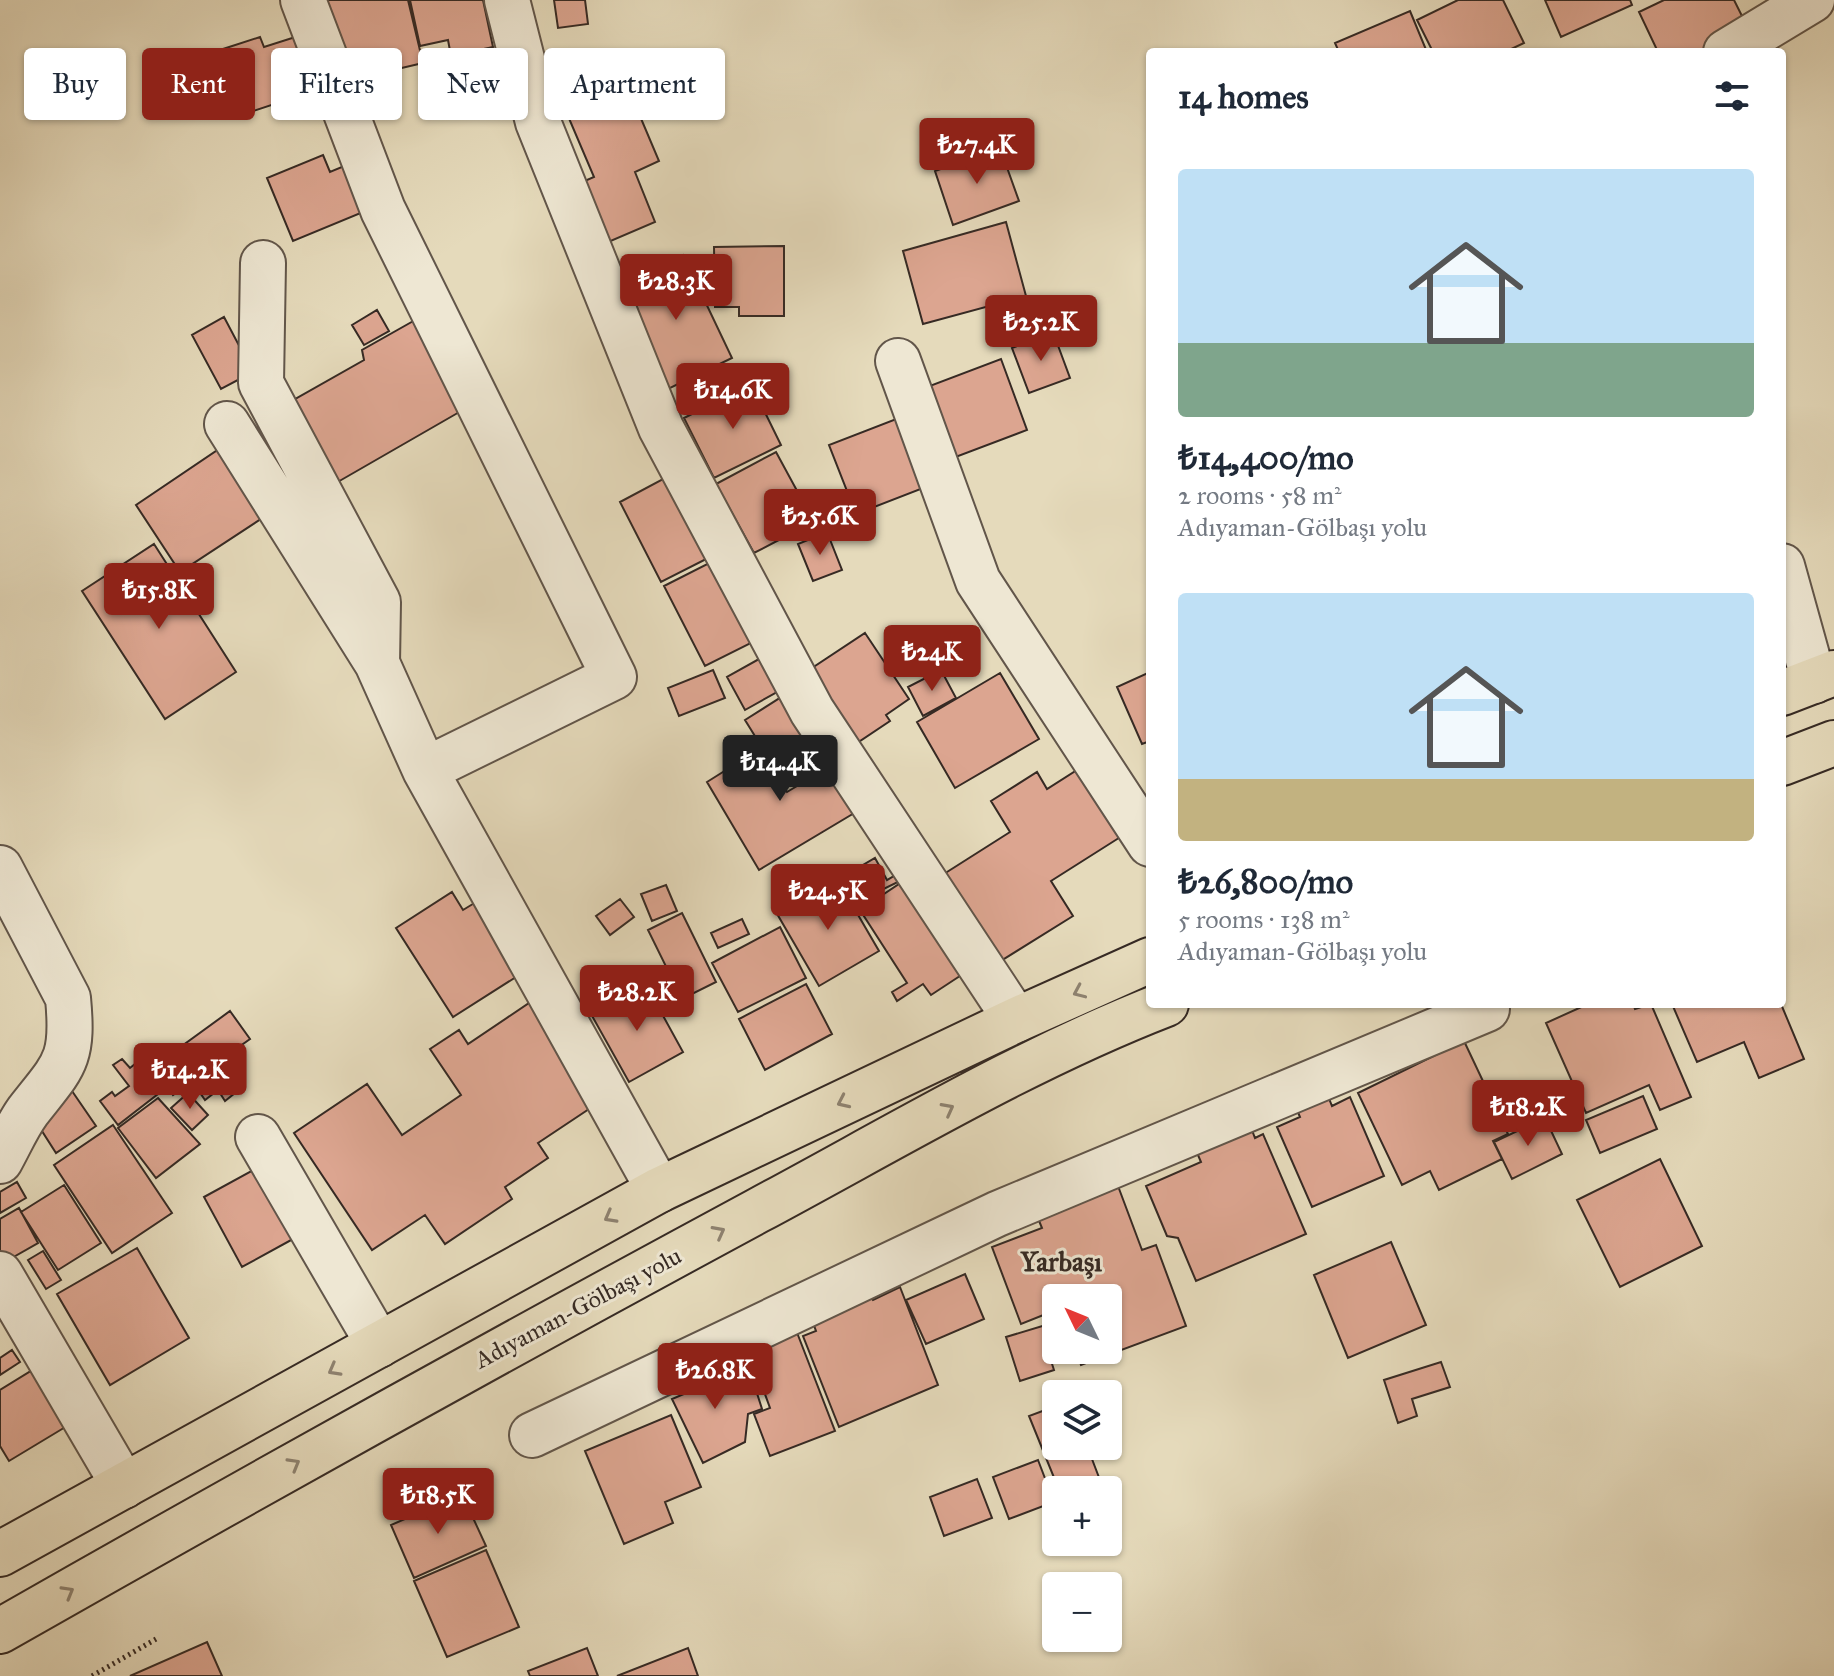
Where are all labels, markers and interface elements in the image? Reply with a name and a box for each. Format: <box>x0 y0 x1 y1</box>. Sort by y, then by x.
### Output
chip: Buy <box>24 48 126 120</box>
chip: Rent <box>142 48 255 120</box>
chip: Filters <box>271 48 402 120</box>
chip: New <box>418 48 528 120</box>
chip: Apartment <box>544 48 725 120</box>
icon: filters <box>1710 74 1754 118</box>
text: 14 homes <box>1178 76 1309 117</box>
pin: ₺27.4K <box>912 118 1042 186</box>
text: ₺27.4K <box>937 128 1017 160</box>
icon: home <box>1394 221 1538 365</box>
pin: ₺28.3K <box>611 254 741 322</box>
text: ₺28.3K <box>638 264 714 296</box>
pin: ₺25.2K <box>976 295 1106 363</box>
text: ₺25.2K <box>1003 305 1079 337</box>
pin: ₺14.6K <box>668 363 798 431</box>
text: ₺14.6K <box>694 373 772 405</box>
text: ₺14,400/mo <box>1178 437 1354 478</box>
text: 2 rooms · 58 m² <box>1178 479 1342 511</box>
pin: ₺25.6K <box>755 489 885 557</box>
text: ₺25.6K <box>782 499 858 531</box>
text: Adıyaman-Gölbaşı yolu <box>1178 511 1427 543</box>
pin: ₺15.8K <box>94 563 224 631</box>
text: ₺15.8K <box>122 573 196 605</box>
pin: ₺24K <box>885 625 979 693</box>
text: ₺24K <box>902 635 962 667</box>
icon: home <box>1394 645 1538 789</box>
pin: ₺14.4K <box>715 735 845 803</box>
text: ₺14.4K <box>741 745 819 777</box>
text: ₺26,800/mo <box>1178 861 1353 902</box>
pin: ₺24.5K <box>763 864 893 932</box>
text: ₺24.5K <box>789 874 867 906</box>
text: 5 rooms · 138 m² <box>1178 903 1350 935</box>
text: Adıyaman-Gölbaşı yolu <box>1178 935 1427 967</box>
pin: ₺28.2K <box>572 965 702 1033</box>
text: ₺28.2K <box>598 975 676 1007</box>
one-way arrow <box>1073 982 1087 998</box>
pin: ₺14.2K <box>125 1043 255 1111</box>
text: ₺14.2K <box>152 1053 228 1085</box>
pin: ₺18.2K <box>1463 1080 1593 1148</box>
text: ₺18.2K <box>1490 1090 1566 1122</box>
one-way arrow <box>837 1092 852 1108</box>
one-way arrow <box>940 1104 954 1119</box>
one-way arrow <box>604 1207 619 1223</box>
one-way arrow <box>710 1226 724 1242</box>
street label: Adıyaman-Gölbaşı yolu <box>469 1241 687 1376</box>
district label: Yarbaşı <box>1019 1244 1102 1279</box>
north arrow <box>1042 1284 1122 1364</box>
map controls <box>1042 1284 1122 1652</box>
pin: ₺26.8K <box>650 1343 780 1411</box>
text: ₺26.8K <box>676 1353 754 1385</box>
one-way arrow <box>328 1360 342 1376</box>
button: layers <box>1042 1380 1122 1460</box>
one-way arrow <box>285 1458 300 1474</box>
pin: ₺18.5K <box>373 1468 503 1536</box>
button: + <box>1042 1476 1122 1556</box>
text: ₺18.5K <box>401 1478 475 1510</box>
button: − <box>1042 1572 1122 1652</box>
one-way arrow <box>59 1586 74 1602</box>

